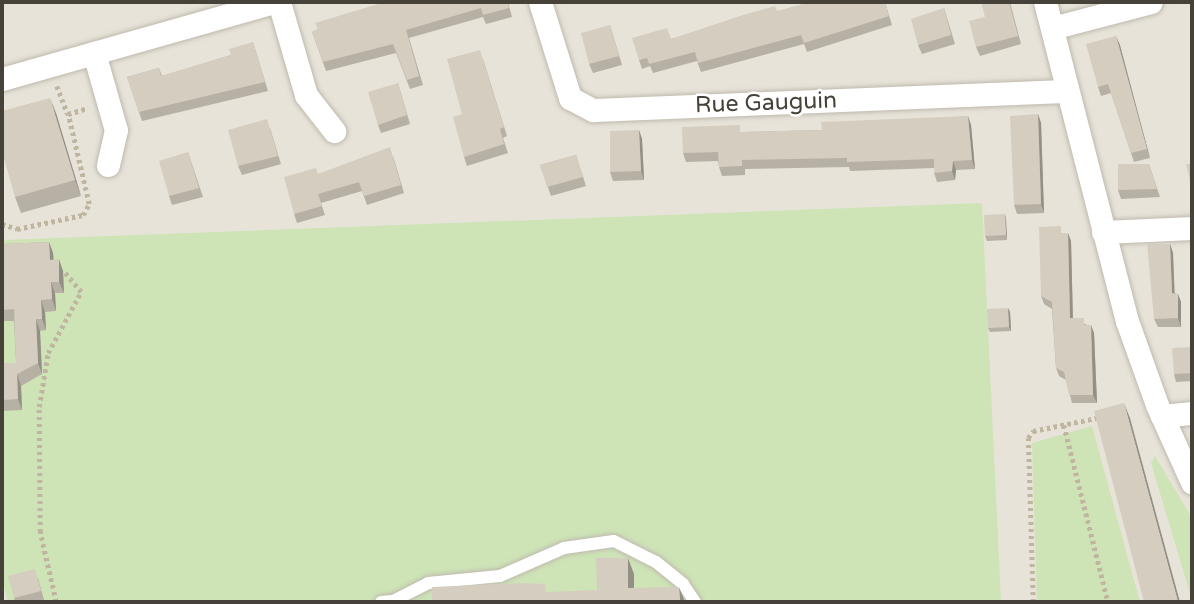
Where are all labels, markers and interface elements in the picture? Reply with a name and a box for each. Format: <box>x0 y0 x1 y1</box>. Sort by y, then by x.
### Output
street label: Rue Gauguin <box>695 87 837 119</box>

